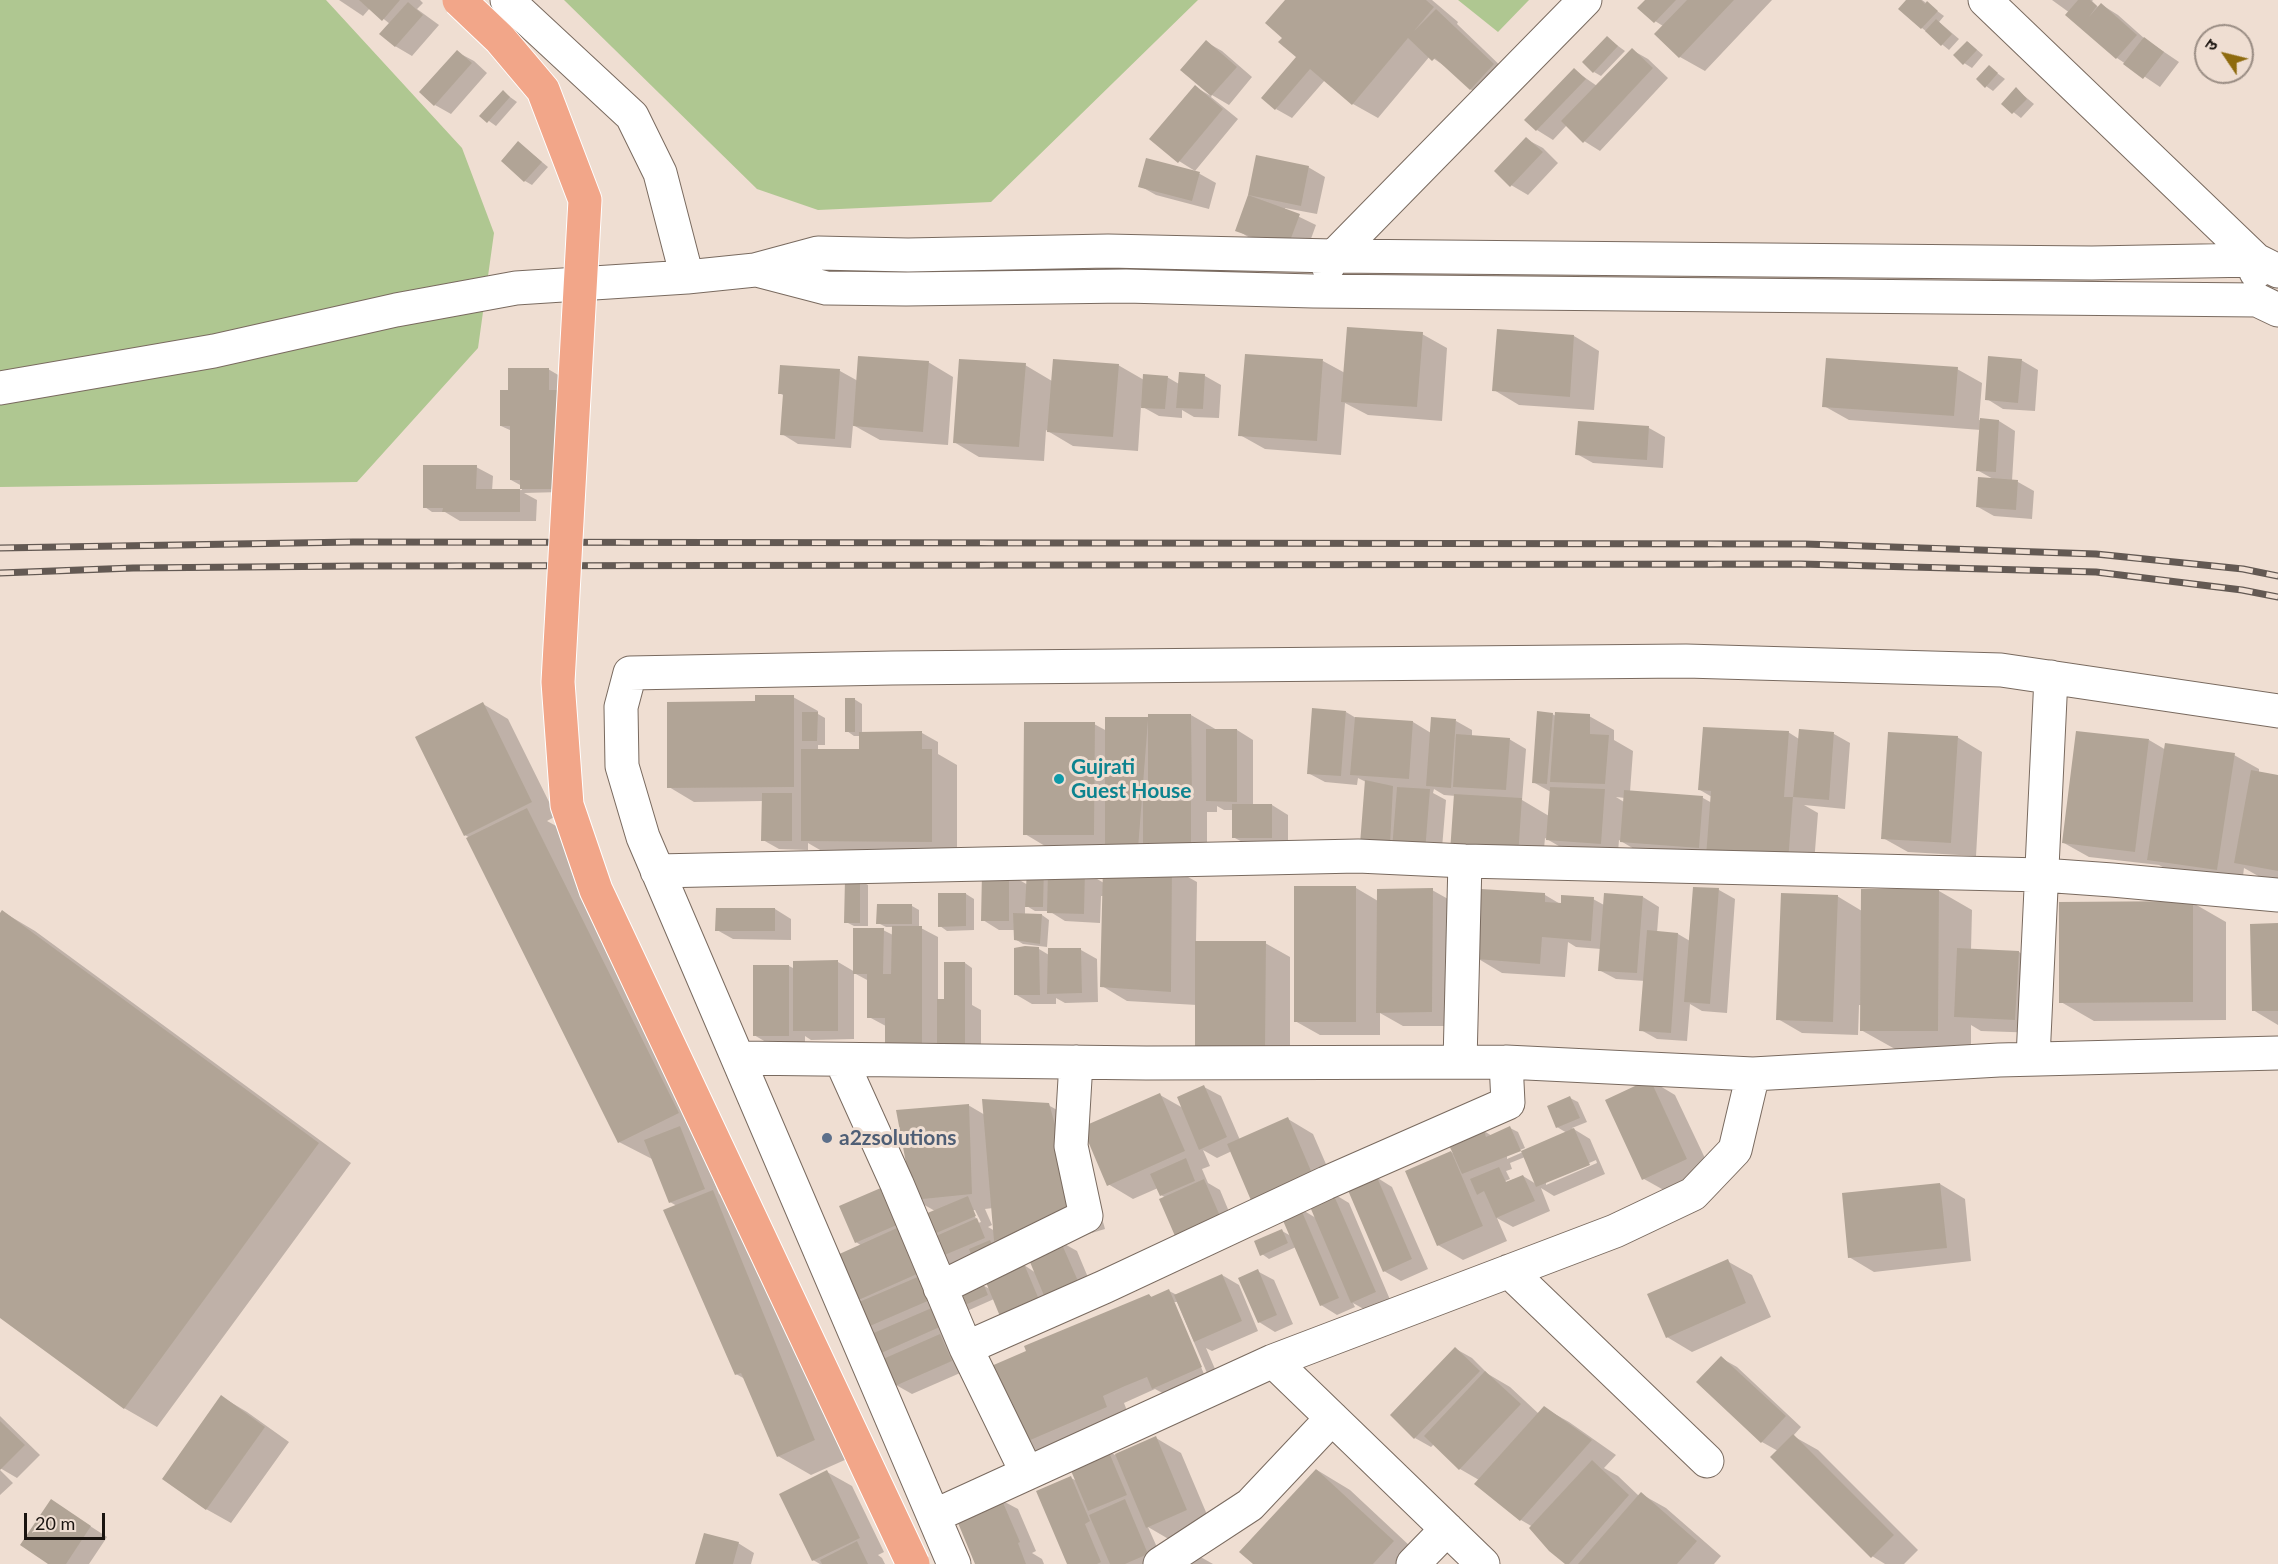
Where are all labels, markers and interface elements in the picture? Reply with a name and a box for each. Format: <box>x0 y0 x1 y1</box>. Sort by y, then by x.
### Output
north arrow <box>2194 24 2254 84</box>
text: उ <box>2200 35 2221 54</box>
place label: Gujrati Guest House <box>1071 754 1191 804</box>
marker: Gujrati Guest House <box>1052 772 1066 786</box>
place label: a2zsolutions <box>839 1125 956 1151</box>
marker: a2zsolutions <box>820 1131 834 1145</box>
scale bar <box>27 1501 108 1539</box>
text: 20 m <box>35 1512 75 1534</box>

